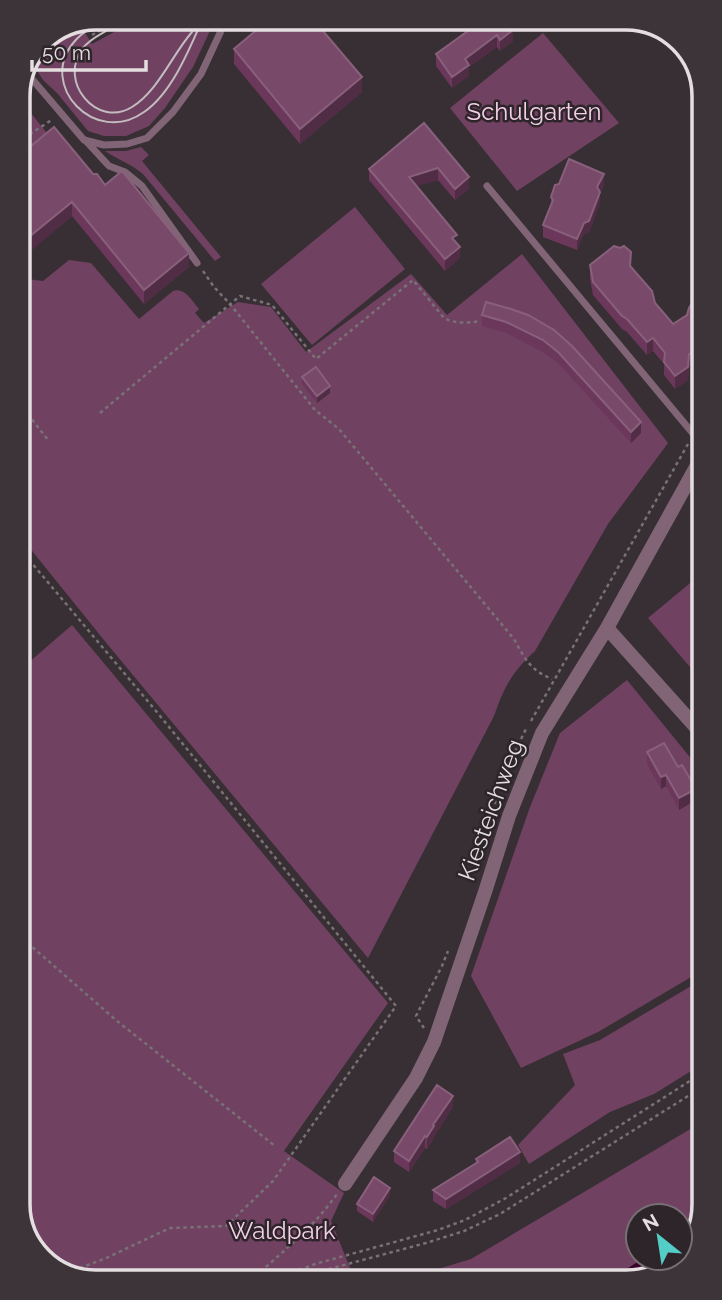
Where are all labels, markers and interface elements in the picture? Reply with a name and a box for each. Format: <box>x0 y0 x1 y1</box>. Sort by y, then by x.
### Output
scale bar <box>32 28 145 72</box>
text: 50 m <box>42 40 91 65</box>
park label: Schulgarten <box>467 97 601 126</box>
street label: Kiesteichweg <box>452 735 530 885</box>
north arrow <box>624 1202 694 1272</box>
text: N <box>639 1209 662 1235</box>
park label: Waldpark <box>228 1216 336 1245</box>

